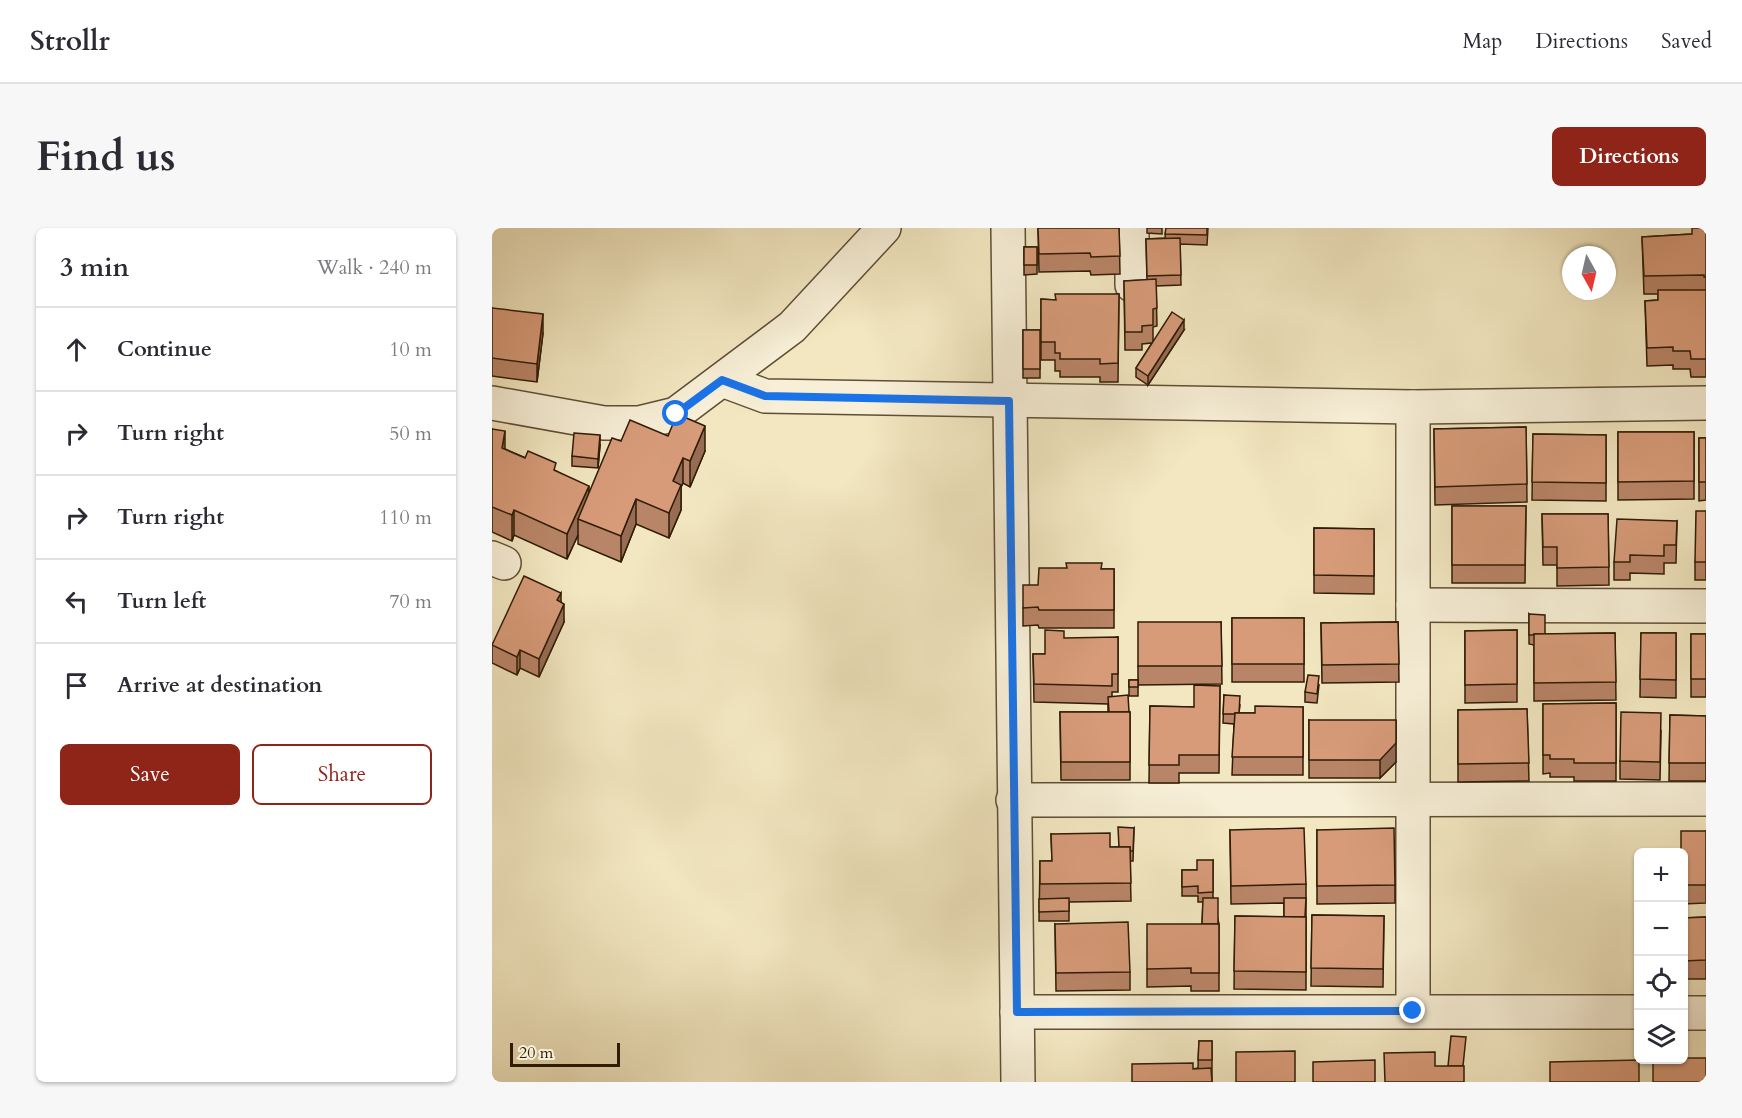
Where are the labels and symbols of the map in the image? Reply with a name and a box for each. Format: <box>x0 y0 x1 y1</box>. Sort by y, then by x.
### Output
north arrow <box>1562 246 1616 300</box>
route start <box>662 400 688 426</box>
route end <box>1399 997 1425 1023</box>
scale bar <box>510 1040 620 1068</box>

